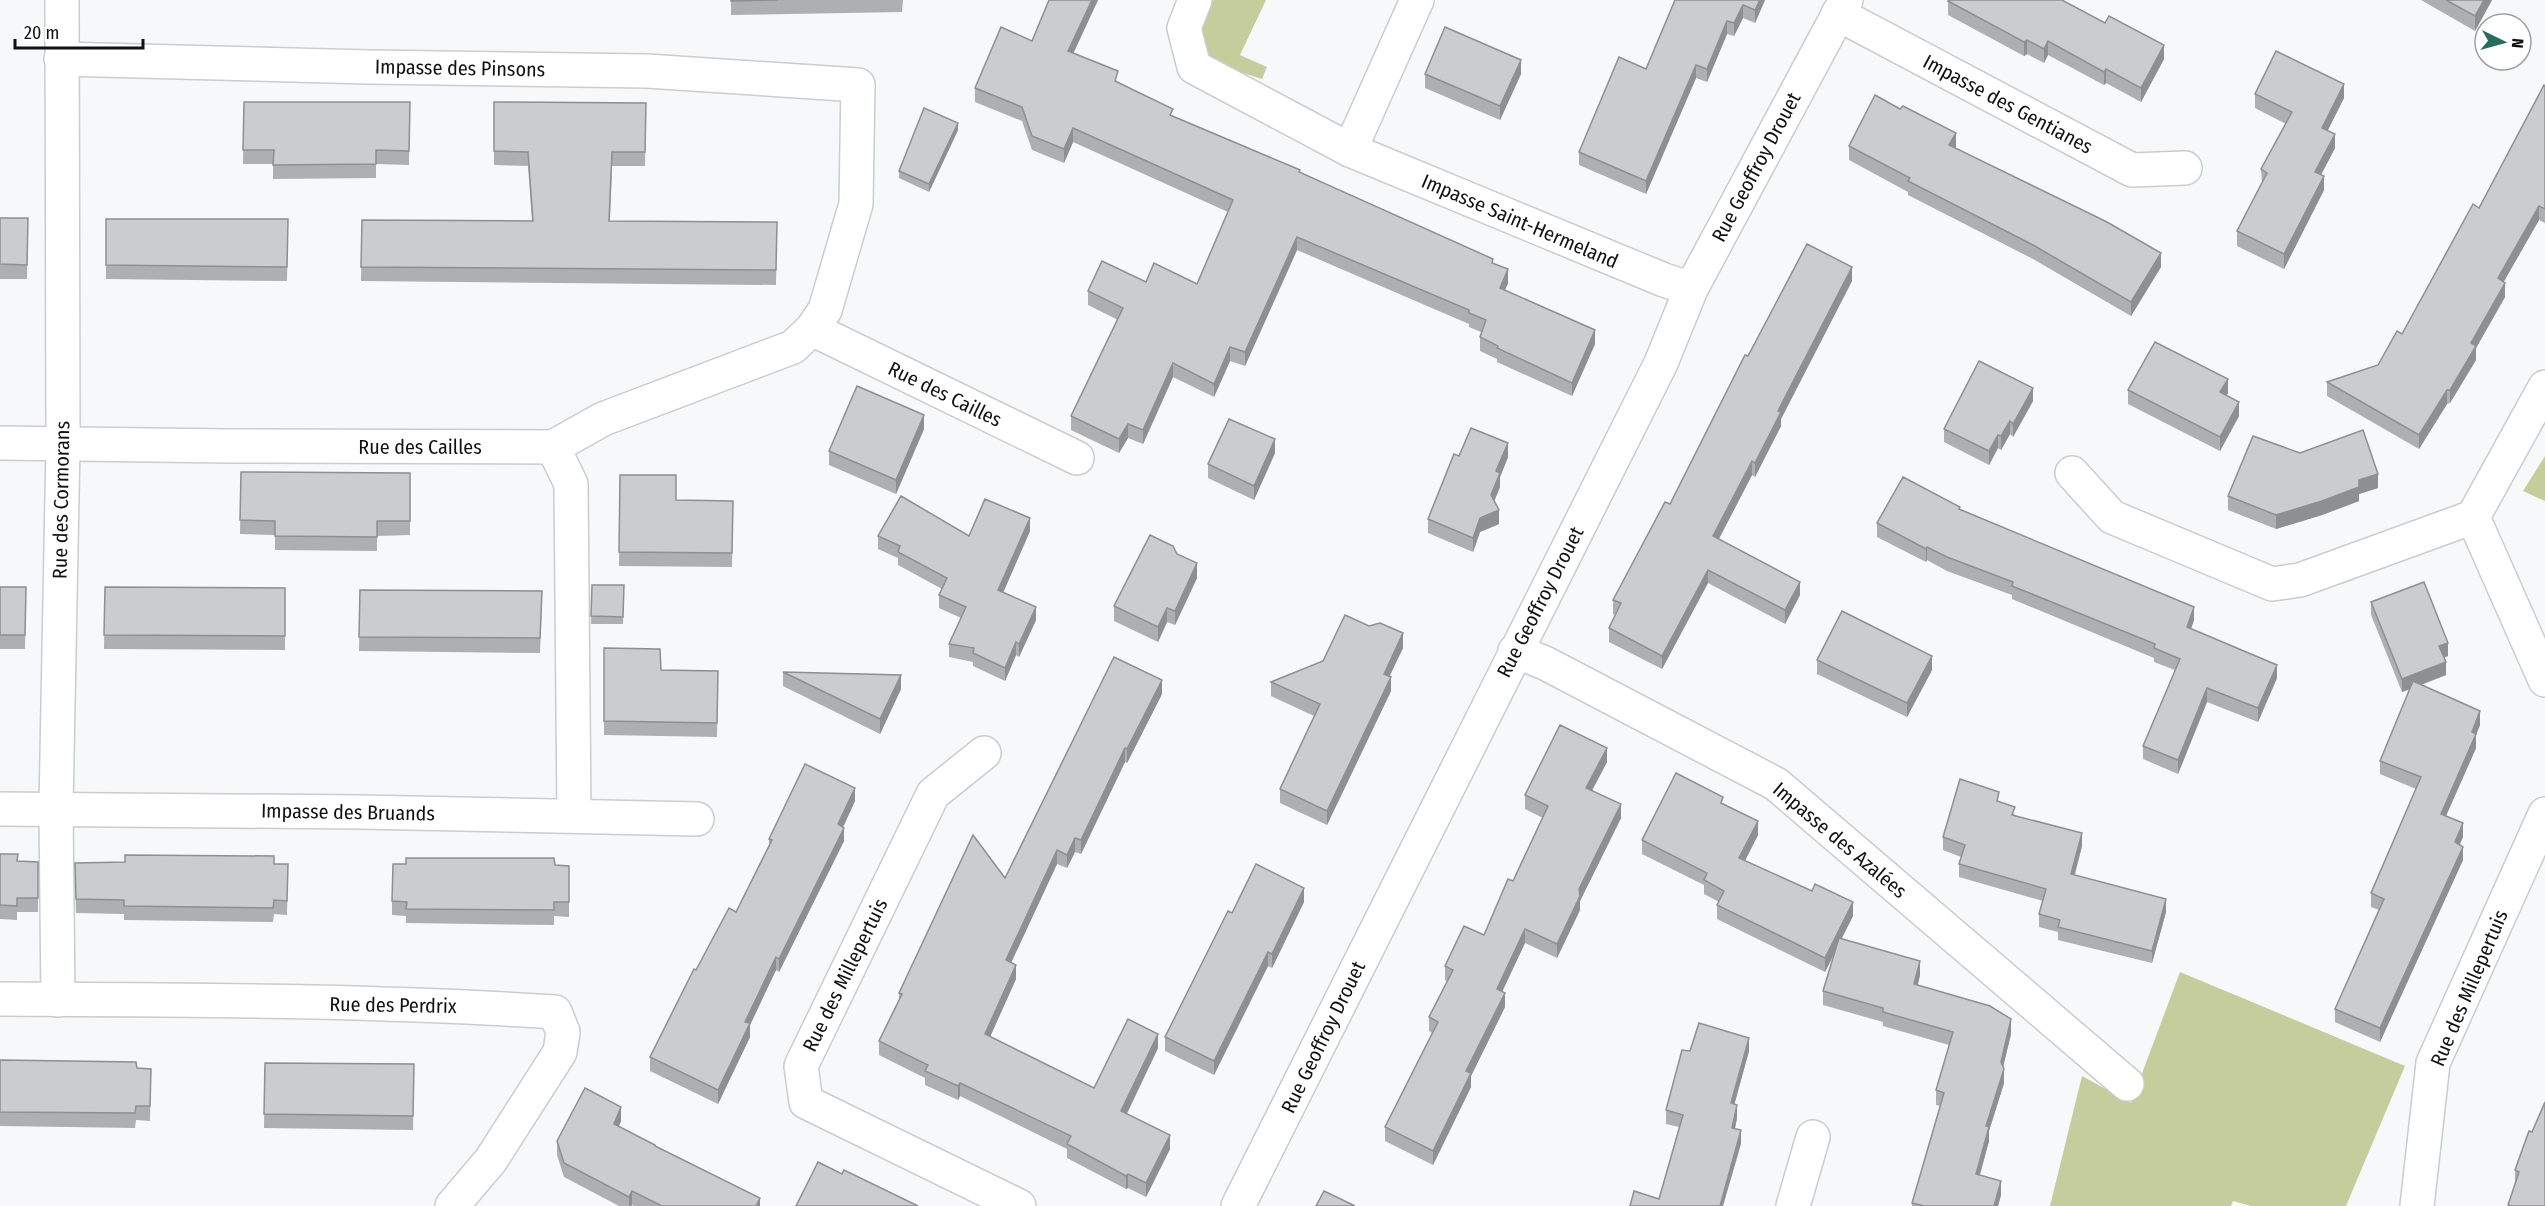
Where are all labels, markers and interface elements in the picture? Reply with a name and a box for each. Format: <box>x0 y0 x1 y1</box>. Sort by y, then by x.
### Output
scale bar <box>15 12 142 50</box>
north arrow <box>2473 12 2533 72</box>
text: 20 m <box>24 22 59 44</box>
text: N <box>2508 38 2527 49</box>
street label: Impasse des Gentianes <box>1919 49 2097 159</box>
street label: Impasse des Pinsons <box>375 55 545 81</box>
street label: Rue Geoffroy Drouet <box>1706 88 1806 246</box>
street label: Impasse Saint-Hermeland <box>1418 169 1622 273</box>
street label: Rue des Cailles <box>884 356 1006 432</box>
street label: Rue des Cormorans <box>48 421 74 579</box>
street label: Rue des Cailles <box>358 435 482 459</box>
street label: Rue Geoffroy Drouet <box>1492 522 1589 681</box>
street label: Impasse des Azalées <box>1768 777 1912 903</box>
street label: Impasse des Bruands <box>261 798 435 826</box>
street label: Rue des Millepertuis <box>798 894 892 1056</box>
street label: Rue des Millepertuis <box>2425 906 2513 1070</box>
street label: Rue Geoffroy Drouet <box>1276 957 1370 1117</box>
street label: Rue des Perdrix <box>329 992 457 1018</box>

